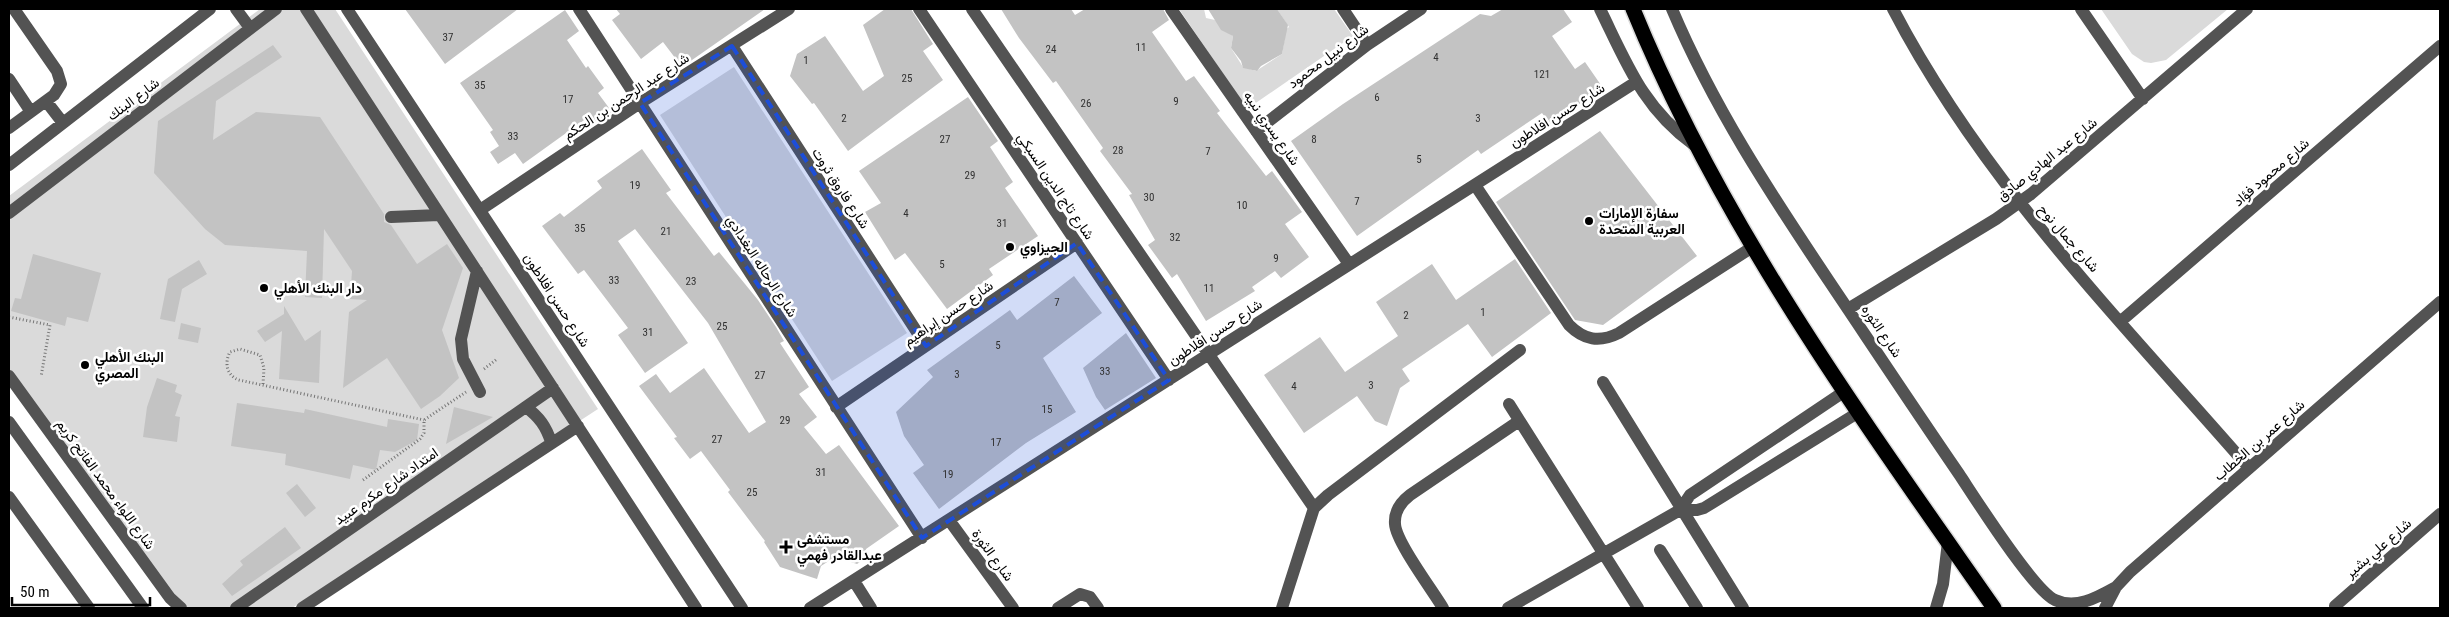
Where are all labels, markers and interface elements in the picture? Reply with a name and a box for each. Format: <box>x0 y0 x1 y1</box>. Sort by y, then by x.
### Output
street label: شارع نبيل محمود <box>1285 21 1373 94</box>
house number: 37 <box>443 31 453 44</box>
house number: 11 <box>1136 41 1146 54</box>
house number: 24 <box>1046 43 1057 56</box>
street label: شارع عبد الرحمن بن الحكم <box>560 49 694 145</box>
house number: 4 <box>1433 51 1439 64</box>
house number: 1 <box>803 54 809 67</box>
house number: 121 <box>1534 68 1550 81</box>
house number: 25 <box>902 72 912 85</box>
street label: شارع البنك <box>104 74 164 126</box>
house number: 35 <box>475 79 485 92</box>
street label: شارع حسن افلاطون <box>1507 79 1609 153</box>
street label: شارع يسري نبيه <box>1237 88 1304 171</box>
house number: 6 <box>1374 91 1380 104</box>
house number: 17 <box>563 93 573 106</box>
house number: 9 <box>1173 95 1179 108</box>
house number: 26 <box>1081 97 1091 110</box>
house number: 2 <box>841 112 847 125</box>
house number: 3 <box>1475 112 1481 125</box>
street label: شارع عبد الهادي صادق <box>1994 114 2103 207</box>
house number: 33 <box>508 130 518 143</box>
street label: شارع تاج الدين السبكي <box>1011 130 1098 245</box>
house number: 27 <box>940 133 950 146</box>
house number: 8 <box>1311 133 1317 146</box>
street label: شارع محمود فؤاد <box>2230 135 2314 212</box>
house number: 28 <box>1113 144 1123 157</box>
street label: شارع فاروق ثروت <box>806 145 873 233</box>
house number: 7 <box>1205 145 1211 158</box>
house number: 5 <box>1416 153 1422 166</box>
house number: 29 <box>965 169 975 182</box>
house number: 19 <box>630 179 640 192</box>
house number: 30 <box>1144 191 1154 204</box>
house number: 7 <box>1354 195 1360 208</box>
house number: 10 <box>1237 199 1247 212</box>
street label: شارع جمال نوح <box>2033 201 2103 277</box>
place label: سفارة الإمارات العربية المتحدة <box>1599 205 1685 238</box>
house number: 4 <box>903 207 909 220</box>
street label: شارع الرحاله البغدادي <box>720 212 801 322</box>
marker: سفارة الإمارات العربية المتحدة <box>1583 215 1595 227</box>
house number: 31 <box>997 217 1007 230</box>
house number: 35 <box>575 222 585 235</box>
house number: 21 <box>661 225 671 238</box>
house number: 32 <box>1170 231 1180 244</box>
place label: الجيزاوي <box>1020 239 1068 259</box>
marker: الجيزاوي <box>1004 241 1016 253</box>
street label: شارع حسن افلاطون <box>518 250 593 352</box>
house number: 9 <box>1273 252 1279 265</box>
house number: 5 <box>939 258 945 271</box>
house number: 33 <box>609 274 619 287</box>
house number: 23 <box>686 275 696 288</box>
street label: شارع حسن إبراهيم <box>900 277 998 351</box>
place label: دار البنك الأهلي <box>274 280 362 300</box>
marker: دار البنك الأهلي <box>258 282 270 294</box>
house number: 11 <box>1204 282 1214 295</box>
house number: 7 <box>1054 296 1060 309</box>
street label: شارع حسن افلاطون <box>1165 296 1267 371</box>
street label: شارع الثوره <box>1856 302 1905 362</box>
house number: 1 <box>1480 306 1486 319</box>
house number: 2 <box>1403 309 1409 322</box>
house number: 25 <box>717 320 727 333</box>
house number: 31 <box>643 326 653 339</box>
house number: 5 <box>995 339 1001 352</box>
place label: البنك الأهلي المصري <box>95 349 164 385</box>
marker: البنك الأهلي المصري <box>79 359 91 371</box>
house number: 33 <box>1100 365 1110 378</box>
house number: 3 <box>954 368 960 381</box>
house number: 27 <box>755 369 765 382</box>
house number: 3 <box>1368 379 1374 392</box>
house number: 4 <box>1291 380 1297 393</box>
street label: شارع عمر بن الخطاب <box>2210 396 2310 486</box>
house number: 15 <box>1042 403 1052 416</box>
house number: 29 <box>780 414 790 427</box>
street label: شارع اللواء محمد الفاتح كريم <box>51 416 159 554</box>
house number: 27 <box>712 433 722 446</box>
house number: 17 <box>991 436 1001 449</box>
street label: امتداد شارع مكرم عبيد <box>331 444 443 530</box>
house number: 31 <box>816 466 826 479</box>
house number: 19 <box>943 468 953 481</box>
house number: 25 <box>747 486 757 499</box>
street label: شارع علي بشير <box>2341 515 2417 585</box>
street label: شارع الثورة <box>966 526 1017 586</box>
place label: مستشفى عبدالقادر فهمي <box>797 531 882 567</box>
marker: مستشفى عبدالقادر فهمي <box>779 540 793 554</box>
scale bar <box>12 574 150 606</box>
text: 50 m <box>20 583 50 601</box>

